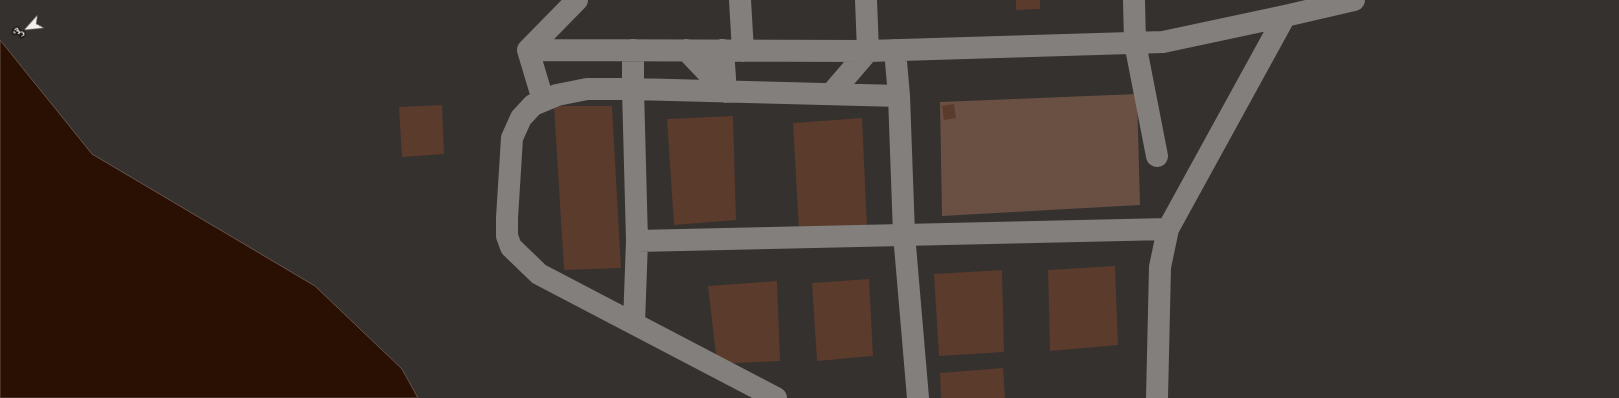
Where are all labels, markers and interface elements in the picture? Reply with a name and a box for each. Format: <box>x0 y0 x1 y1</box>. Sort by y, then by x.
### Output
north arrow <box>8 8 48 48</box>
text: ش <box>8 26 25 42</box>

